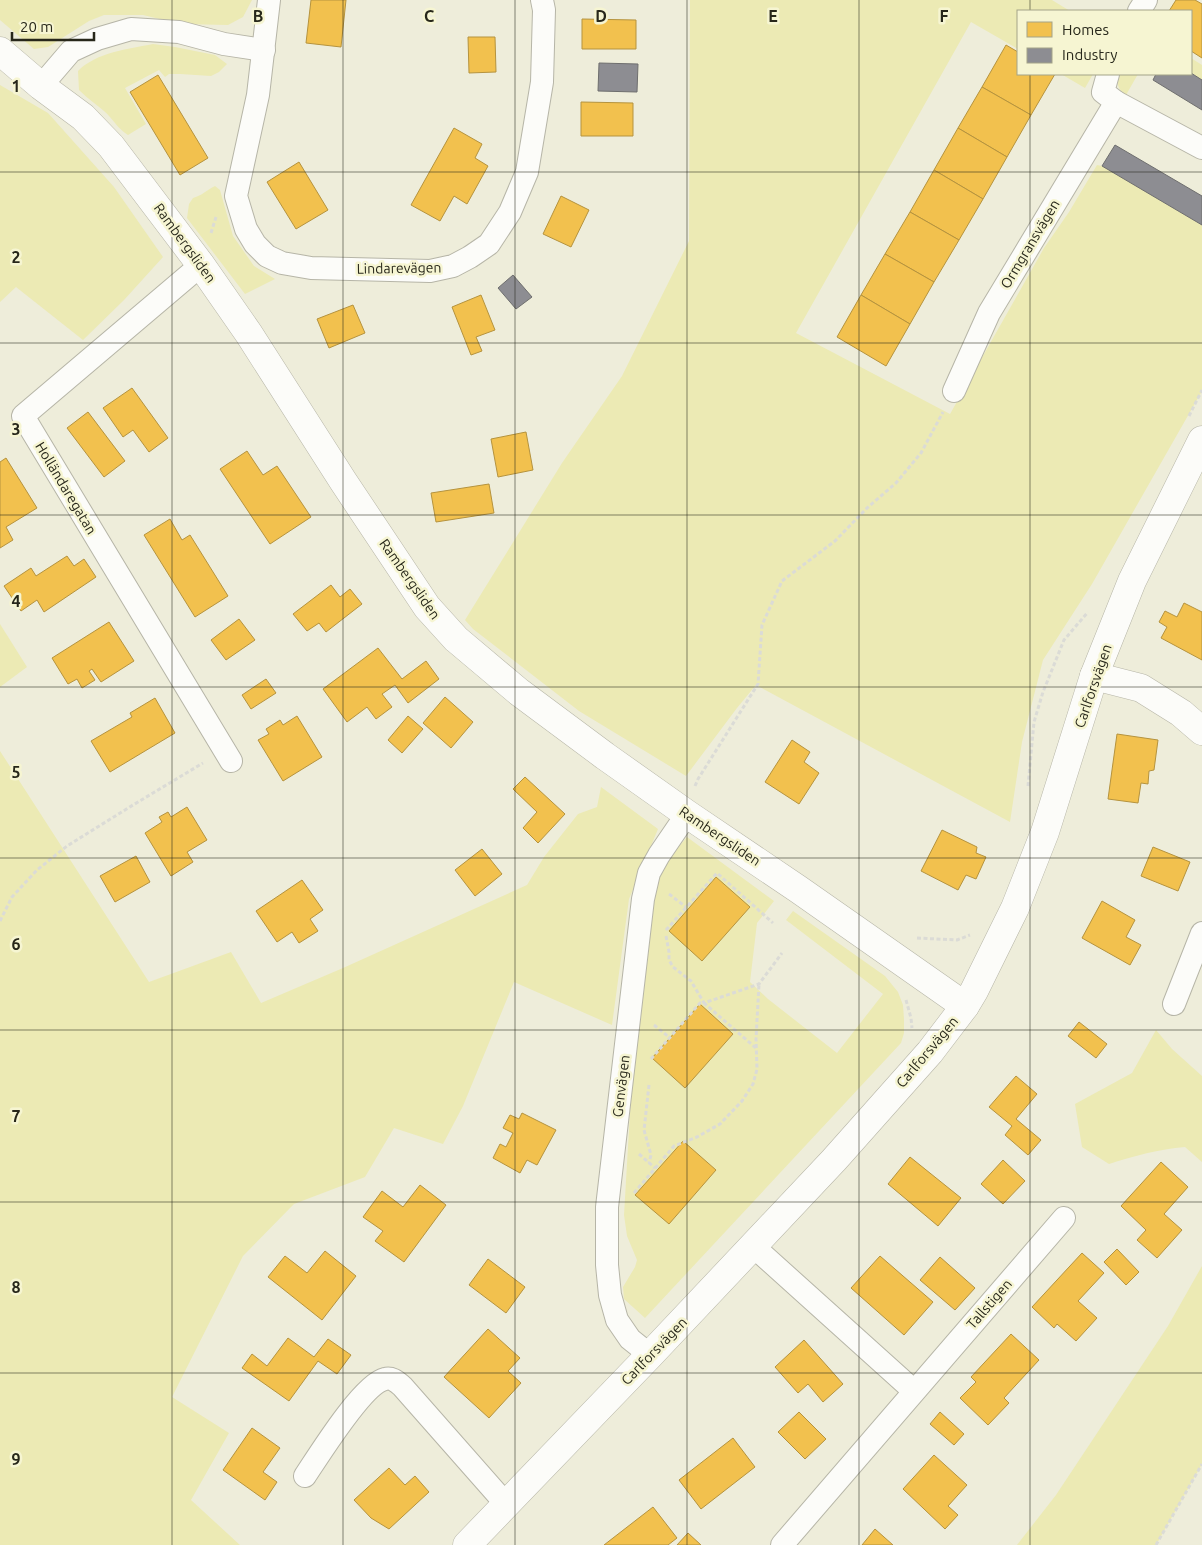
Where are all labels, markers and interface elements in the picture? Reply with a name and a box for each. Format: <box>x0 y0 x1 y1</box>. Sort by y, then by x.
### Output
text: B <box>253 7 263 25</box>
text: C <box>424 7 434 25</box>
text: D <box>595 7 607 25</box>
text: E <box>768 7 778 25</box>
text: F <box>940 7 949 25</box>
scale bar <box>12 10 95 42</box>
legend <box>1017 10 1192 75</box>
text: 20 m <box>20 18 53 35</box>
text: Homes <box>1062 21 1109 38</box>
text: Industry <box>1062 46 1117 63</box>
text: 1 <box>11 77 21 95</box>
street label: Ormgransvägen <box>997 197 1063 291</box>
street label: Rambergsliden <box>151 200 219 286</box>
text: 2 <box>11 248 21 266</box>
street label: Lindarevägen <box>357 259 441 277</box>
text: 3 <box>11 420 21 438</box>
street label: Holländaregatan <box>32 439 100 537</box>
street label: Rambergsliden <box>376 536 444 622</box>
text: 4 <box>11 592 21 610</box>
street label: Carlforsvägen <box>1071 642 1115 730</box>
text: 5 <box>11 763 21 781</box>
street label: Rambergsliden <box>676 803 764 869</box>
text: 6 <box>11 935 21 953</box>
street label: Carlforsvägen <box>893 1013 961 1091</box>
street label: Genvägen <box>609 1054 633 1118</box>
text: 7 <box>11 1107 21 1125</box>
street label: Tallstigen <box>963 1276 1015 1332</box>
text: 8 <box>11 1278 21 1296</box>
street label: Carlforsvägen <box>618 1314 690 1388</box>
text: 9 <box>11 1450 21 1468</box>

